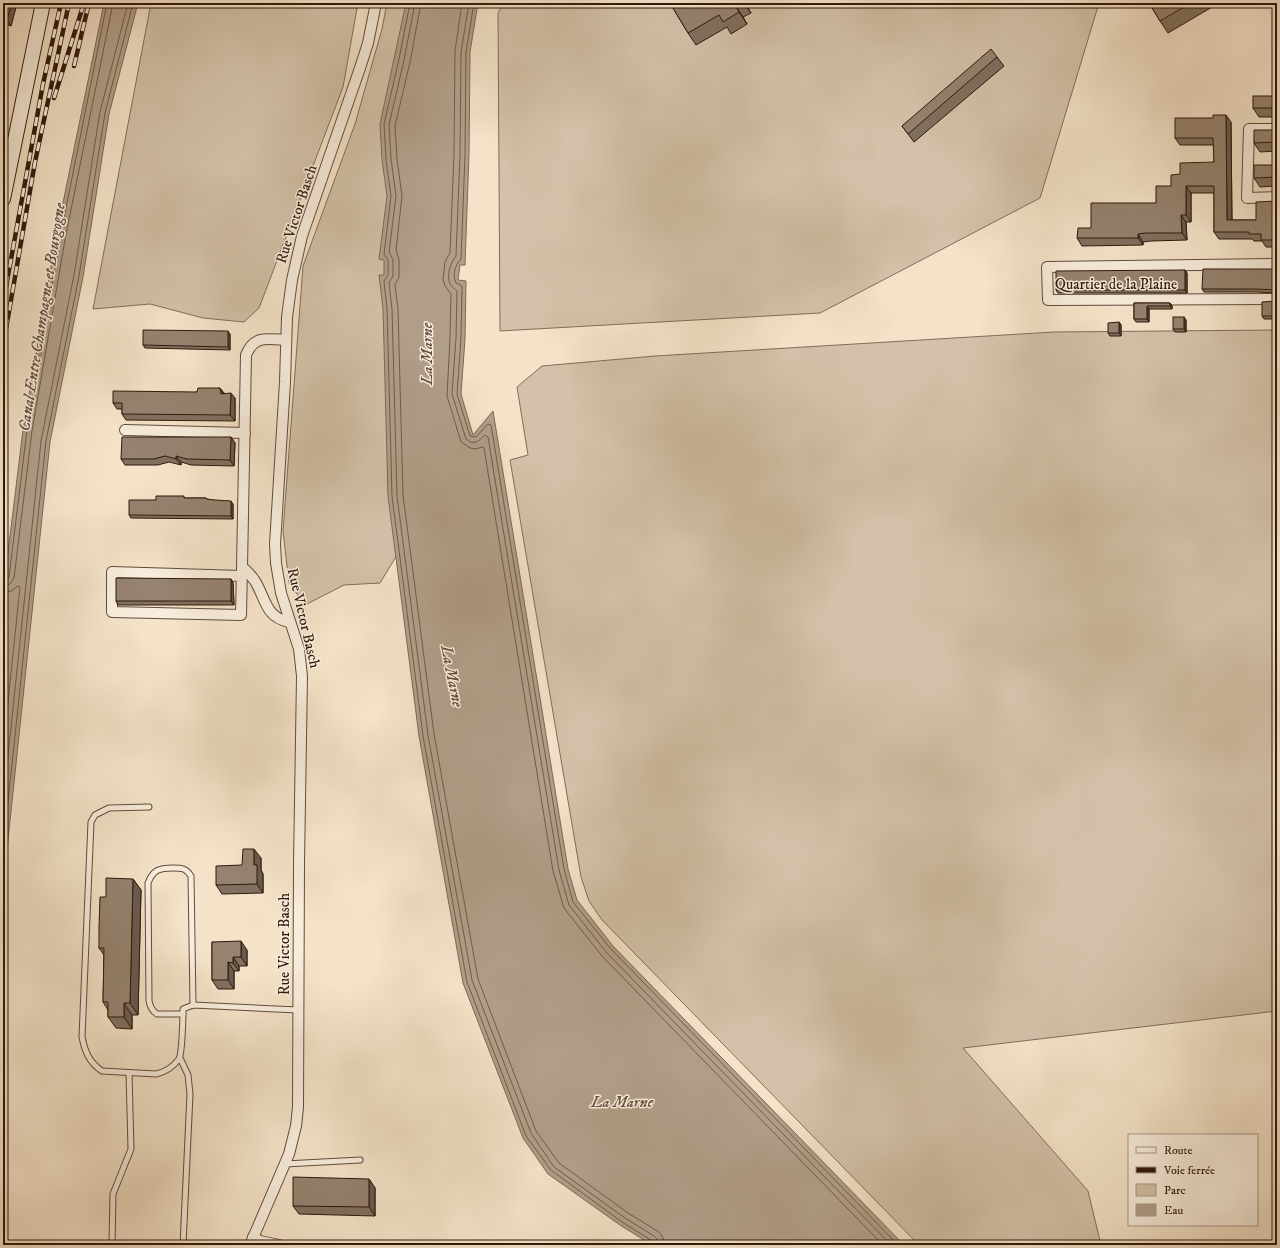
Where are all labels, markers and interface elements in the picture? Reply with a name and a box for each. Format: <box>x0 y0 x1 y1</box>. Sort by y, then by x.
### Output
street label: Rue Victor Basch <box>272 162 321 266</box>
water label: Canal Entre Champagne et Bourgogne <box>14 201 70 433</box>
street label: Quartier de la Plaine <box>1055 275 1177 294</box>
water label: La Marne <box>417 322 437 386</box>
street label: Rue Victor Basch <box>283 566 324 670</box>
water label: La Marne <box>436 643 468 709</box>
street label: Rue Victor Basch <box>275 893 294 995</box>
water label: La Marne <box>590 1092 654 1112</box>
legend <box>1128 1134 1258 1226</box>
text: Route <box>1164 1143 1192 1158</box>
text: Voie ferrée <box>1163 1163 1215 1178</box>
text: Parc <box>1164 1183 1186 1198</box>
text: Eau <box>1164 1203 1184 1218</box>

